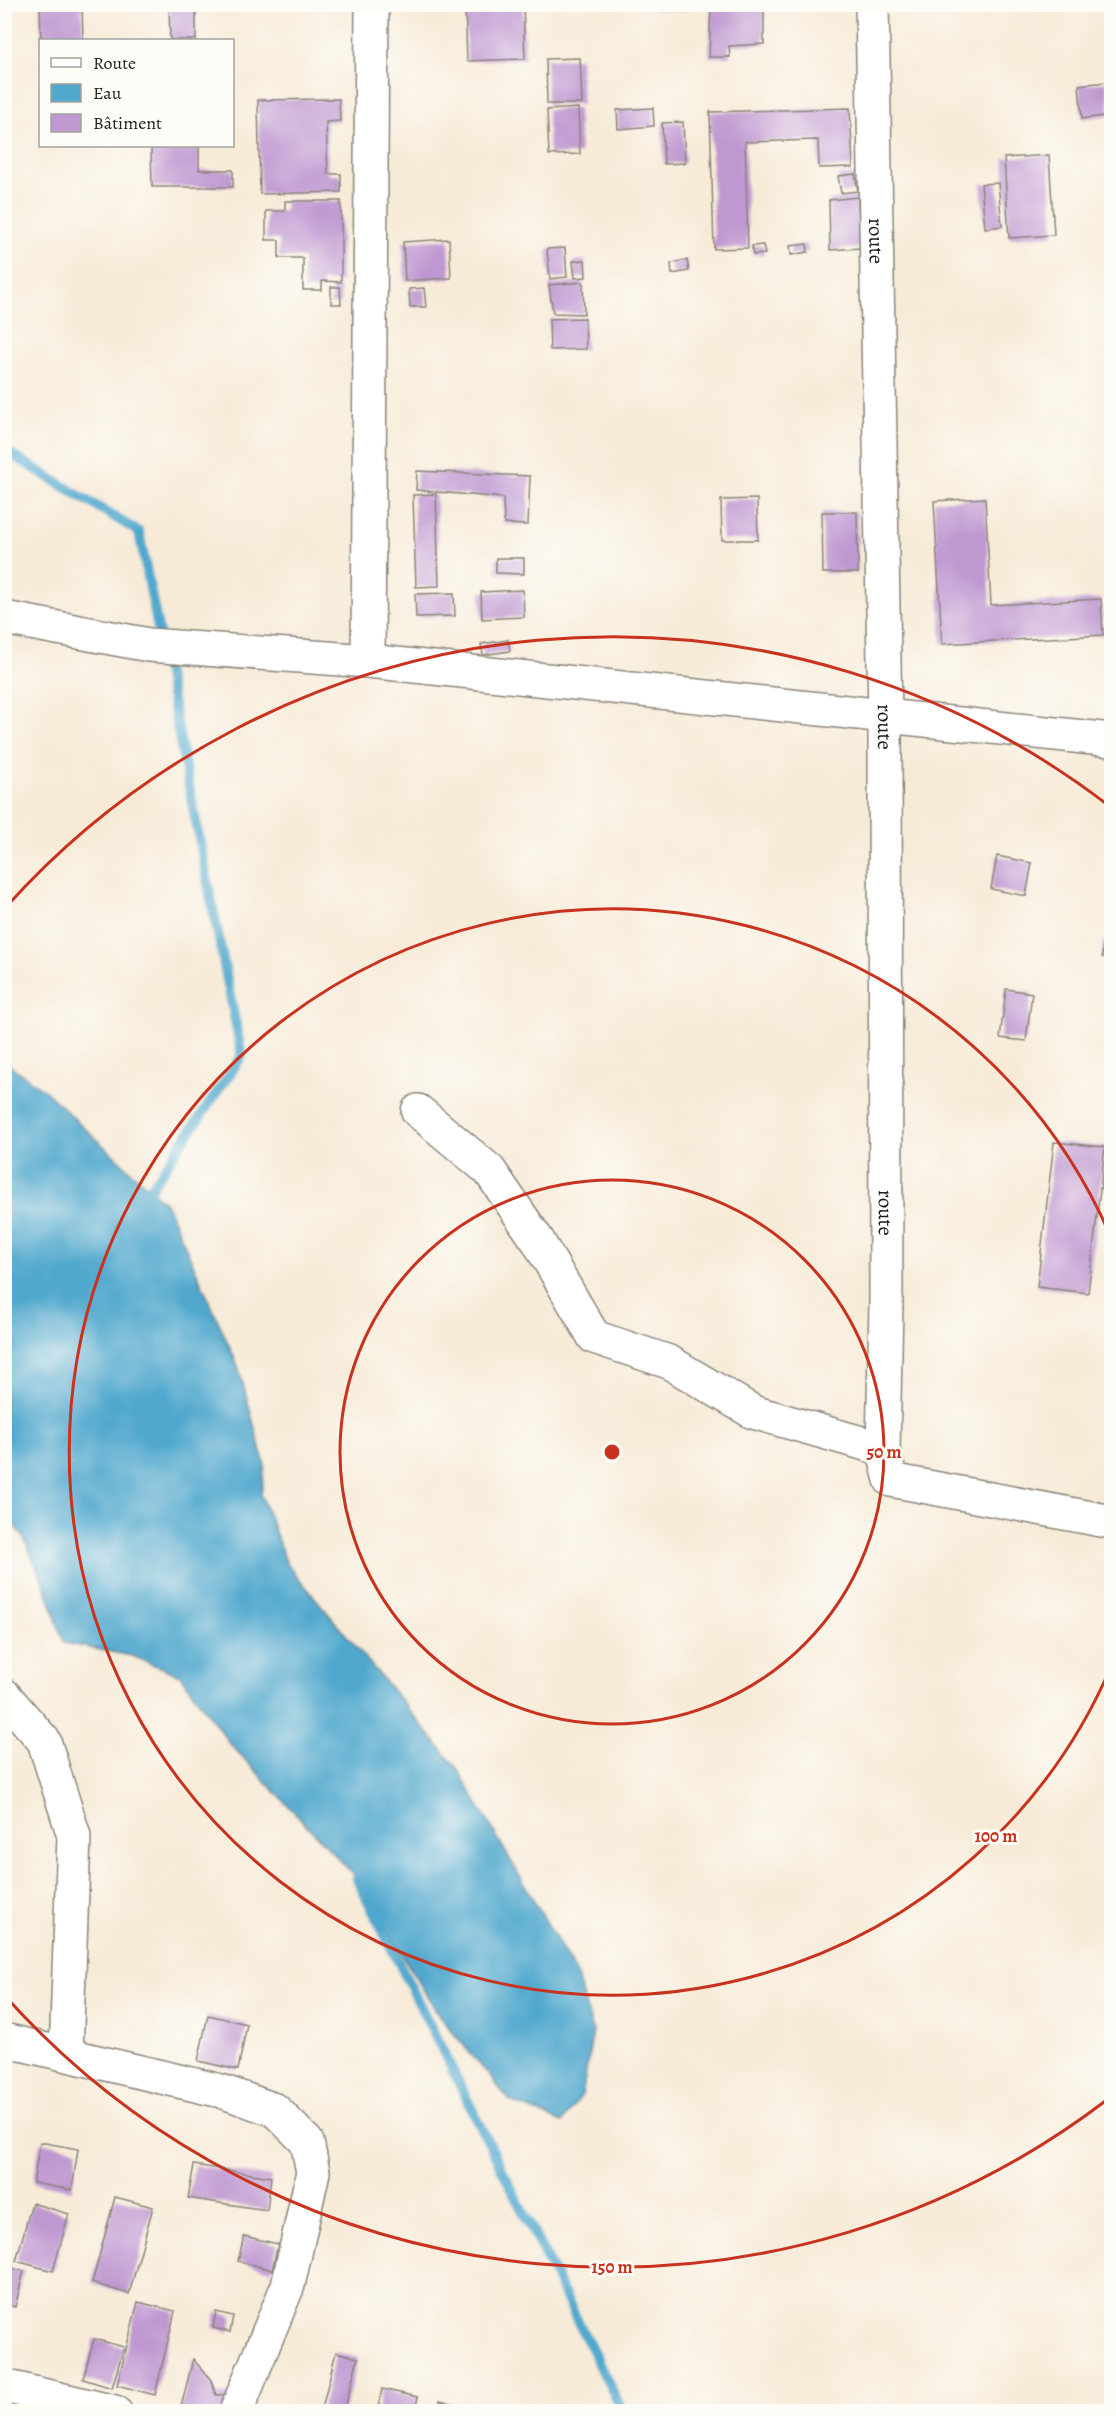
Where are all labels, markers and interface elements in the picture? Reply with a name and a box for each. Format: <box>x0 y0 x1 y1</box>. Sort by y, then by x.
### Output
legend <box>39 39 234 147</box>
text: Route <box>93 51 136 75</box>
text: Eau <box>93 81 122 105</box>
text: Bâtiment <box>93 111 162 135</box>
street label: route <box>862 218 891 264</box>
street label: route <box>871 704 899 750</box>
street label: route <box>872 1190 900 1236</box>
text: 50 m <box>867 1440 901 1464</box>
centre of rings <box>602 1442 622 1462</box>
text: 100 m <box>975 1824 1017 1848</box>
text: 150 m <box>591 2255 633 2279</box>

